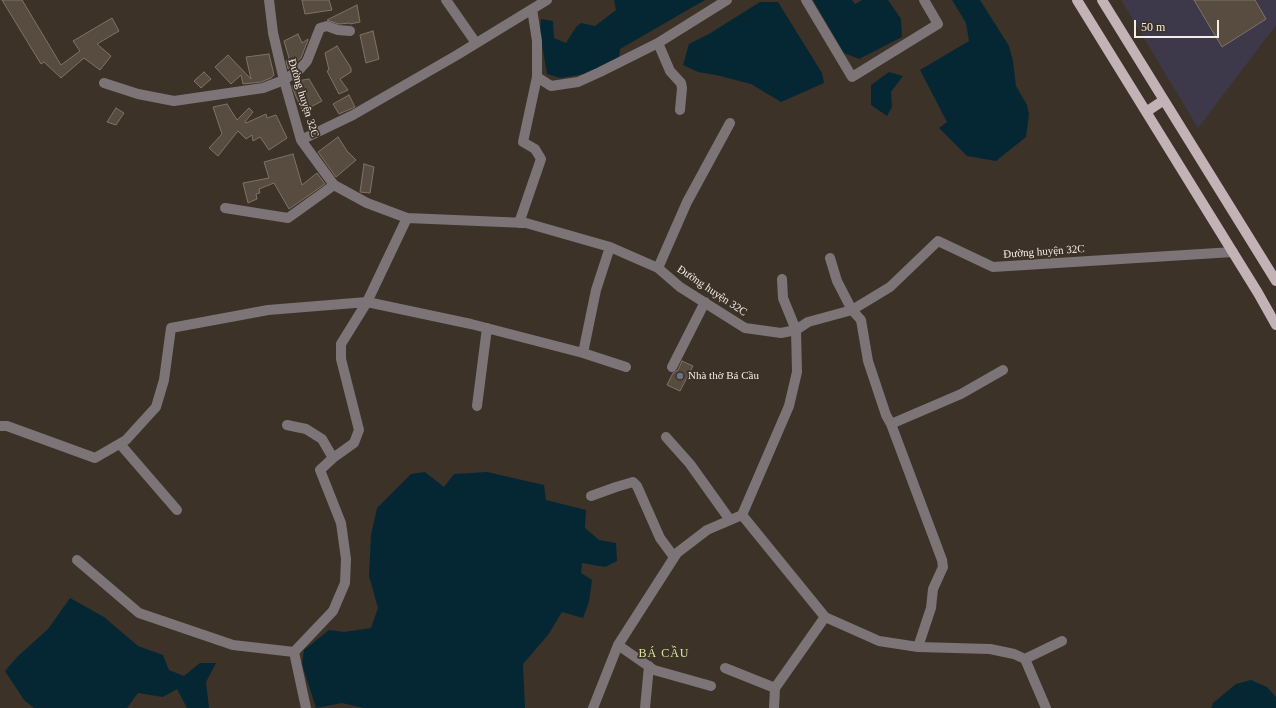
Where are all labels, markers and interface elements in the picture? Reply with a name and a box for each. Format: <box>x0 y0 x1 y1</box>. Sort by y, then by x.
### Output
scale bar <box>1136 12 1221 38</box>
text: 50 m <box>1141 20 1165 34</box>
street label: Đường huyện 32C <box>285 57 321 139</box>
street label: Đường huyện 32C <box>1003 243 1085 261</box>
street label: Đường huyện 32C <box>675 263 749 319</box>
place label: Nhà thờ Bá Cầu <box>688 369 759 383</box>
marker: Nhà thờ Bá Cầu <box>675 371 685 381</box>
district label: BÁ CẦU <box>638 647 690 661</box>

